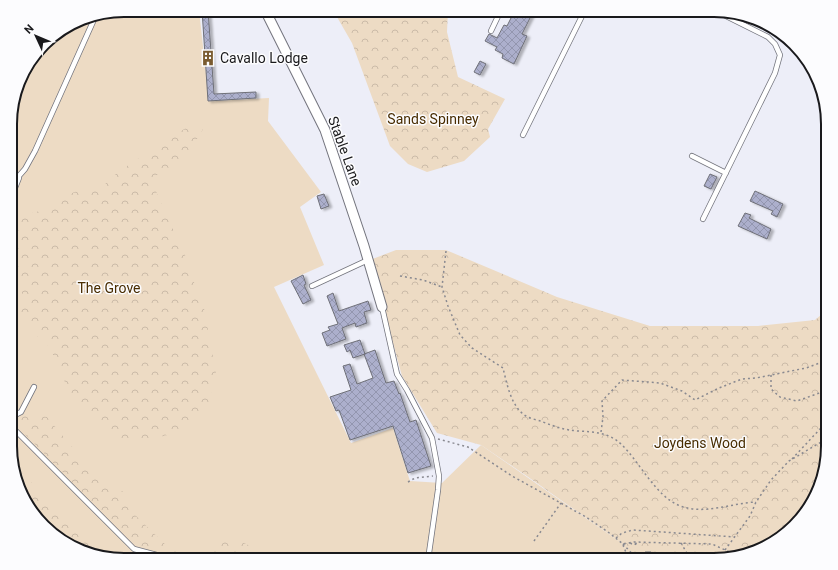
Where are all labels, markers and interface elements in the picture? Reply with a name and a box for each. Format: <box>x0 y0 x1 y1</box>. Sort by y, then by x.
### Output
north arrow <box>16 16 56 56</box>
text: N <box>22 22 37 37</box>
building icon: Cavallo Lodge <box>199 49 217 67</box>
place label: Cavallo Lodge <box>220 50 308 66</box>
park label: Sands Spinney <box>387 111 479 127</box>
street label: Stable Lane <box>325 114 365 188</box>
park label: The Grove <box>77 280 141 296</box>
park label: Joydens Wood <box>654 435 746 451</box>

